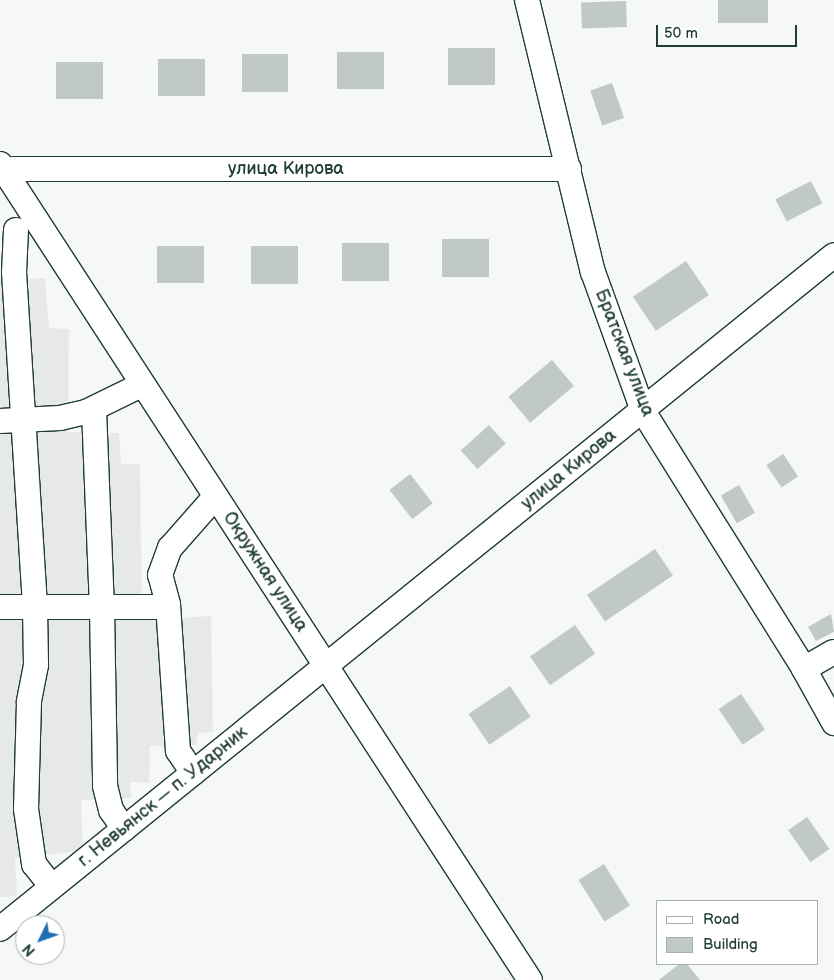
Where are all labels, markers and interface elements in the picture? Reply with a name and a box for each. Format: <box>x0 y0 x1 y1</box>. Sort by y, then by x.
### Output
scale bar <box>659 15 800 47</box>
text: 50 m <box>664 24 698 43</box>
street label: улица Кирова <box>228 158 344 180</box>
street label: Братская улица <box>590 286 658 420</box>
street label: улица Кирова <box>517 425 621 515</box>
street label: Окружная улица <box>218 508 312 636</box>
street label: г. Невьянск — п. Ударник <box>73 722 253 872</box>
legend <box>656 900 819 965</box>
text: Road <box>703 910 739 929</box>
north arrow <box>15 915 65 965</box>
text: Building <box>703 935 758 954</box>
text: N <box>19 940 39 959</box>

